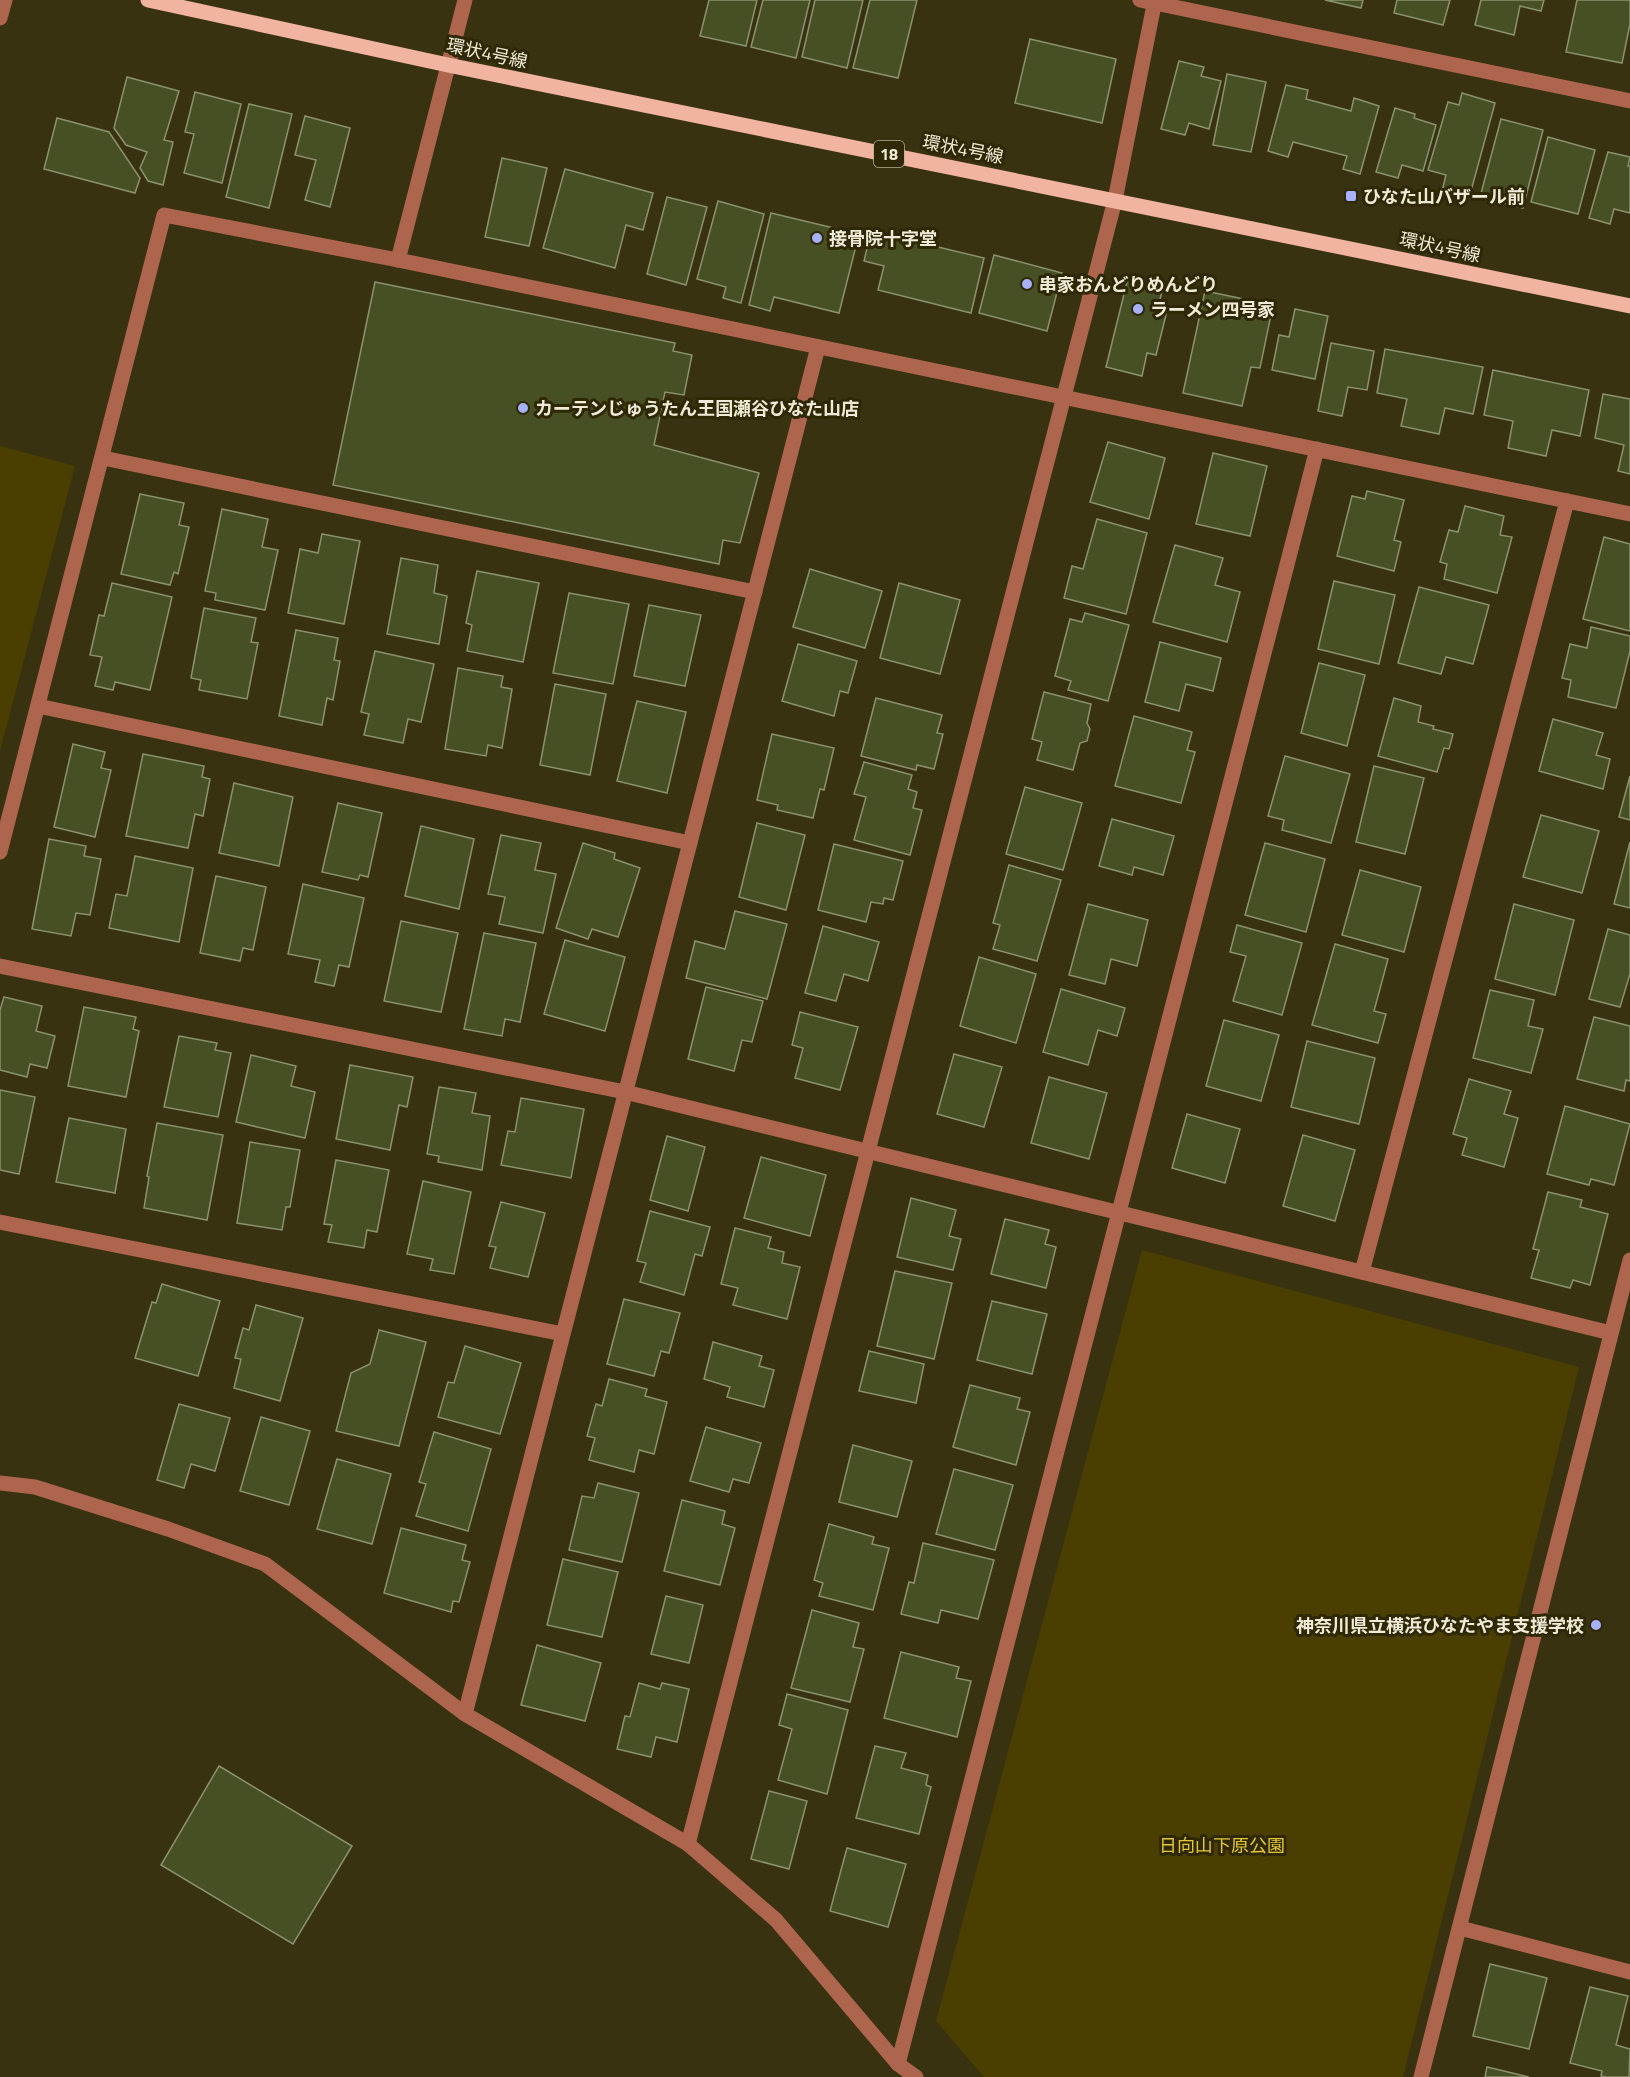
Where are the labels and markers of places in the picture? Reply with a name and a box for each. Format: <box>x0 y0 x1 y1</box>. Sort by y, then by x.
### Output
place label: ひなた山バザール前 <box>1363 183 1525 210</box>
marker: ひなた山バザール前 <box>1344 189 1358 203</box>
place label: 接骨院十字堂 <box>829 225 937 252</box>
marker: 接骨院十字堂 <box>810 231 824 245</box>
place label: 串家おんどりめんどり <box>1039 271 1218 298</box>
marker: 串家おんどりめんどり <box>1020 277 1034 291</box>
place label: ラーメン四号家 <box>1150 296 1275 323</box>
marker: ラーメン四号家 <box>1131 302 1145 316</box>
place label: カーテンじゅうたん王国瀬谷ひなた山店 <box>535 395 859 422</box>
marker: カーテンじゅうたん王国瀬谷ひなた山店 <box>516 401 530 415</box>
place label: 神奈川県立横浜ひなたやま支援学校 <box>1296 1612 1584 1639</box>
marker: 神奈川県立横浜ひなたやま支援学校 <box>1589 1618 1603 1632</box>

